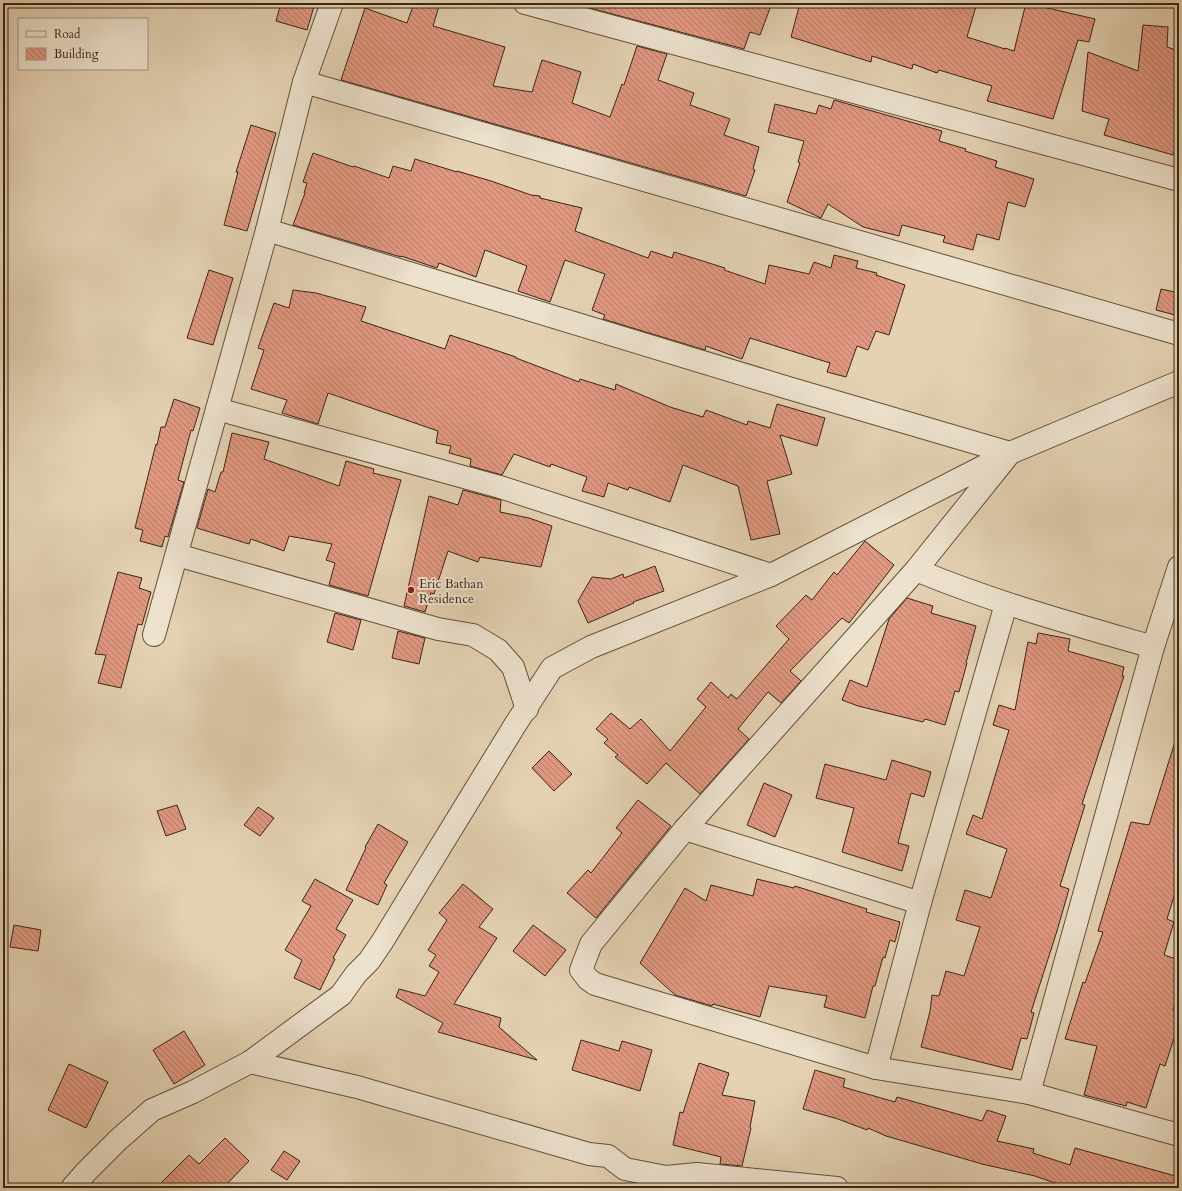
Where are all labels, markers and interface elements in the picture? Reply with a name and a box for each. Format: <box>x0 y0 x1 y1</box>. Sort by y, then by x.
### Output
legend <box>18 18 148 70</box>
text: Road <box>54 26 81 42</box>
text: Building <box>54 46 99 62</box>
place label: Eric Bathan Residence <box>419 575 484 608</box>
marker: Eric Bathan Residence <box>406 585 416 595</box>

